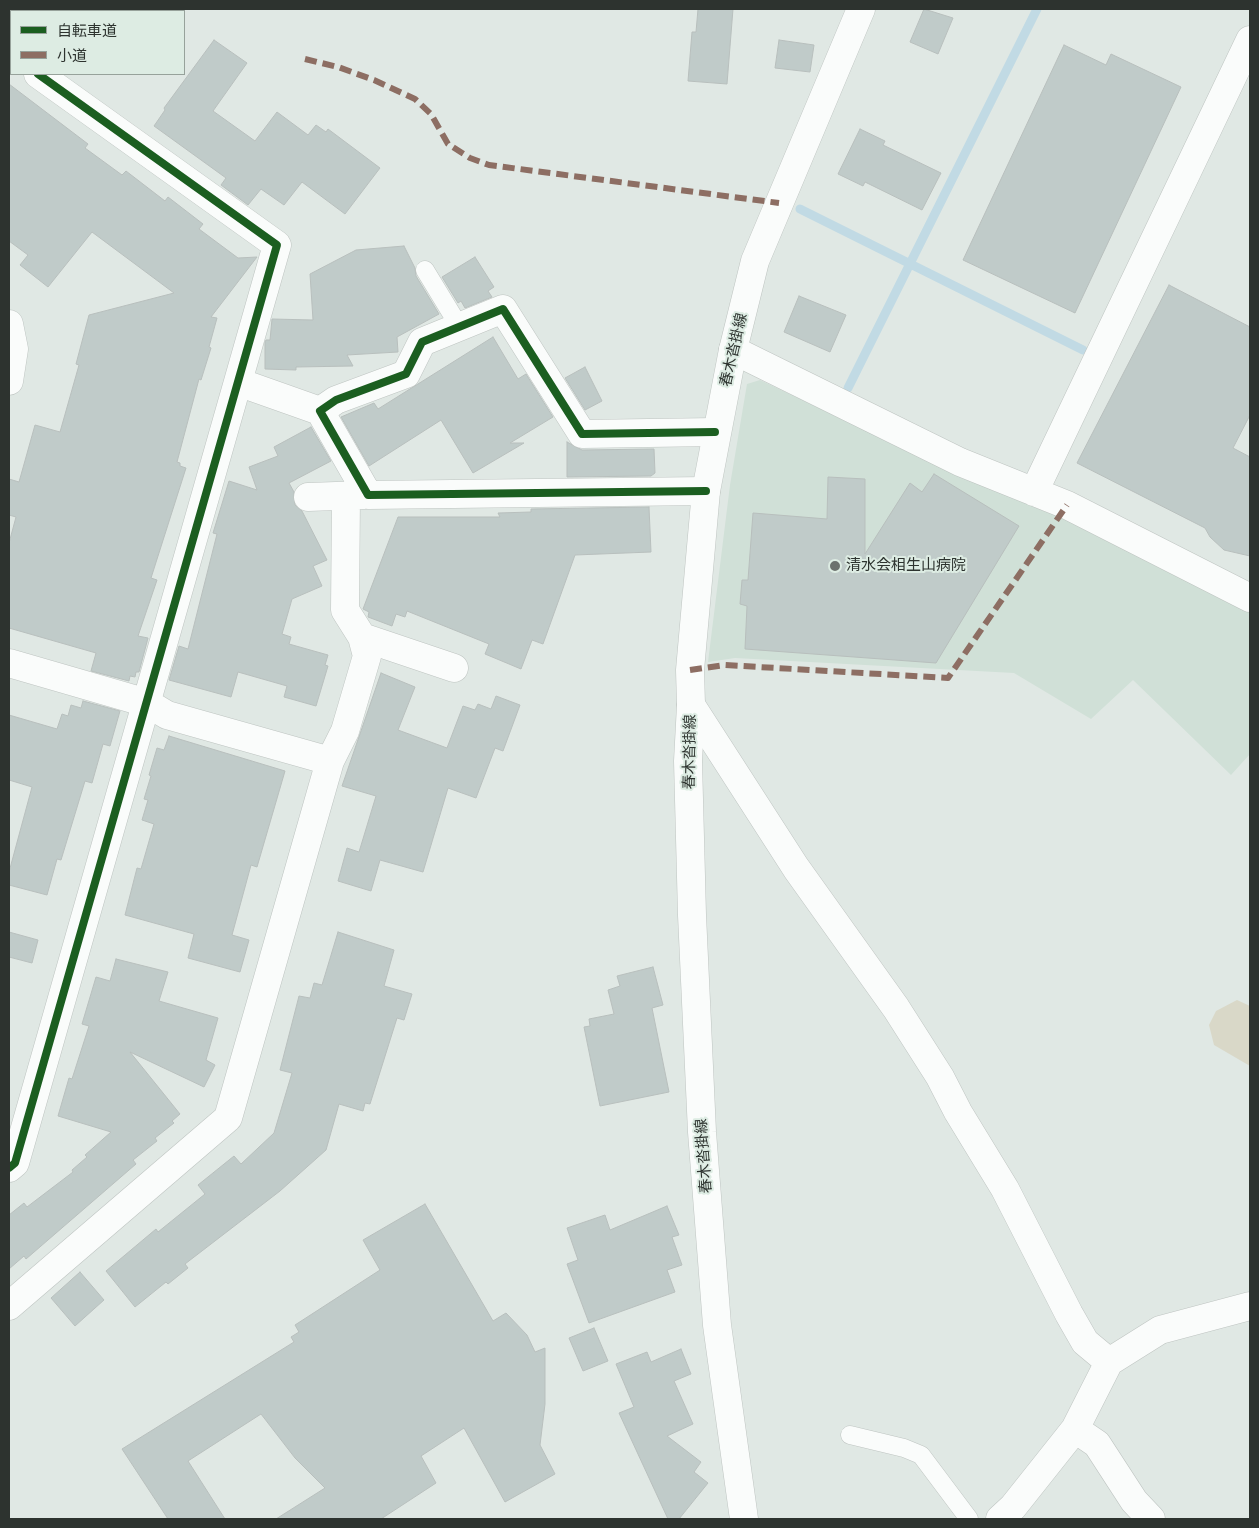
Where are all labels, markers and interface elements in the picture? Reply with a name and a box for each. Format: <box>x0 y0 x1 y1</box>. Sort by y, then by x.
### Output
legend <box>10 10 185 75</box>
text: 自転車道 <box>57 21 117 40</box>
text: 小道 <box>57 46 87 65</box>
street label: 春木沓掛線 <box>717 311 751 389</box>
place label: 清水会相生山病院 <box>846 557 966 575</box>
marker: 清水会相生山病院 <box>828 559 842 573</box>
street label: 春木沓掛線 <box>680 714 700 790</box>
street label: 春木沓掛線 <box>692 1118 716 1194</box>

